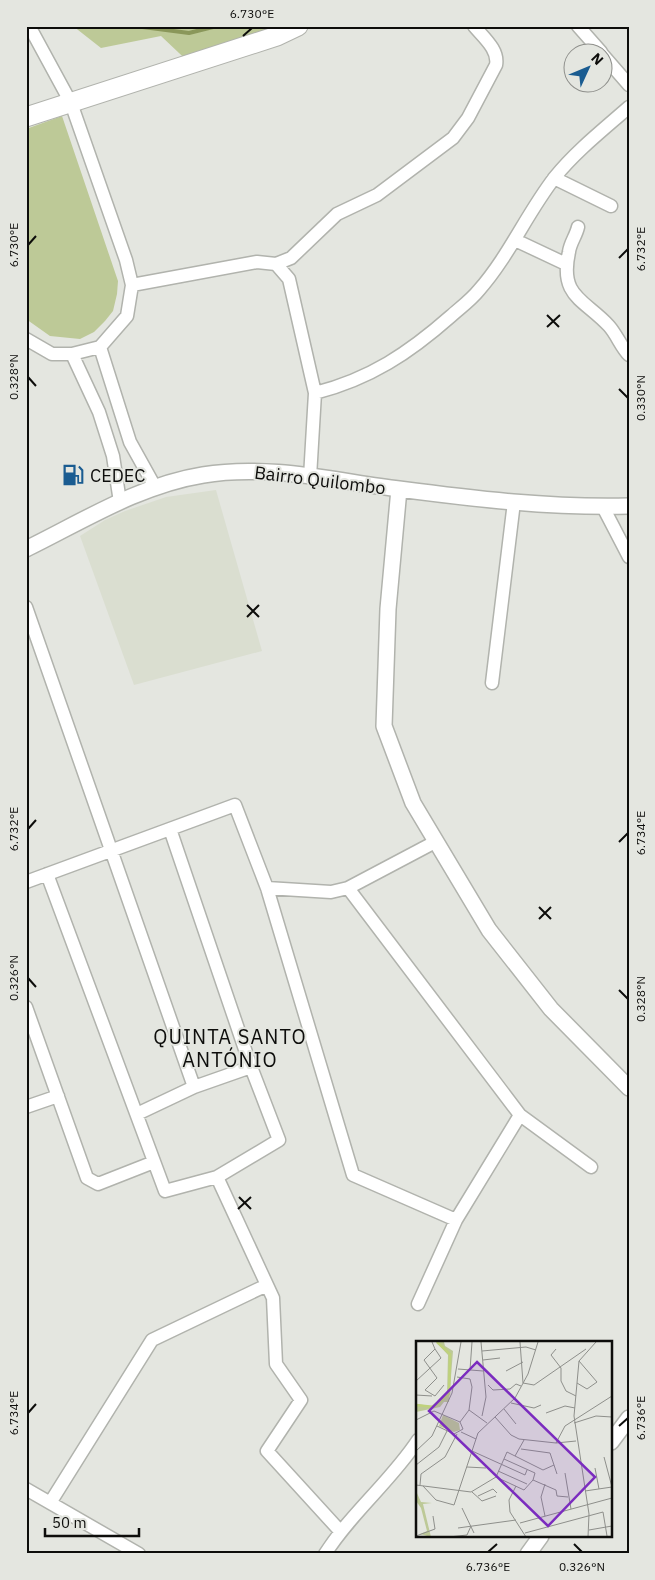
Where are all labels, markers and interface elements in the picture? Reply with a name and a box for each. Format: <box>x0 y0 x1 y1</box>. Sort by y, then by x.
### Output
text: 6.730°E <box>230 6 274 21</box>
north arrow <box>562 42 612 92</box>
text: N <box>587 49 607 69</box>
text: 6.730°E <box>6 223 21 267</box>
text: 6.732°E <box>633 227 648 271</box>
text: 0.328°N <box>6 354 21 400</box>
text: 0.330°N <box>633 375 648 421</box>
street label: Bairro Quilombo <box>253 461 387 499</box>
fuel station icon: CEDEC <box>60 462 86 488</box>
place label: CEDEC <box>90 464 145 487</box>
text: 6.732°E <box>6 807 21 851</box>
text: 6.734°E <box>633 811 648 855</box>
text: 0.326°N <box>6 955 21 1001</box>
text: 0.328°N <box>633 976 648 1022</box>
district label: QUINTA SANTO ANTÓNIO <box>153 1023 307 1073</box>
inset map <box>416 1341 612 1538</box>
text: 6.734°E <box>6 1391 21 1435</box>
text: 6.736°E <box>633 1396 648 1440</box>
scale bar <box>45 1505 139 1537</box>
text: 50 m <box>52 1513 87 1532</box>
text: 6.736°E <box>466 1559 510 1574</box>
text: 0.326°N <box>559 1559 605 1574</box>

